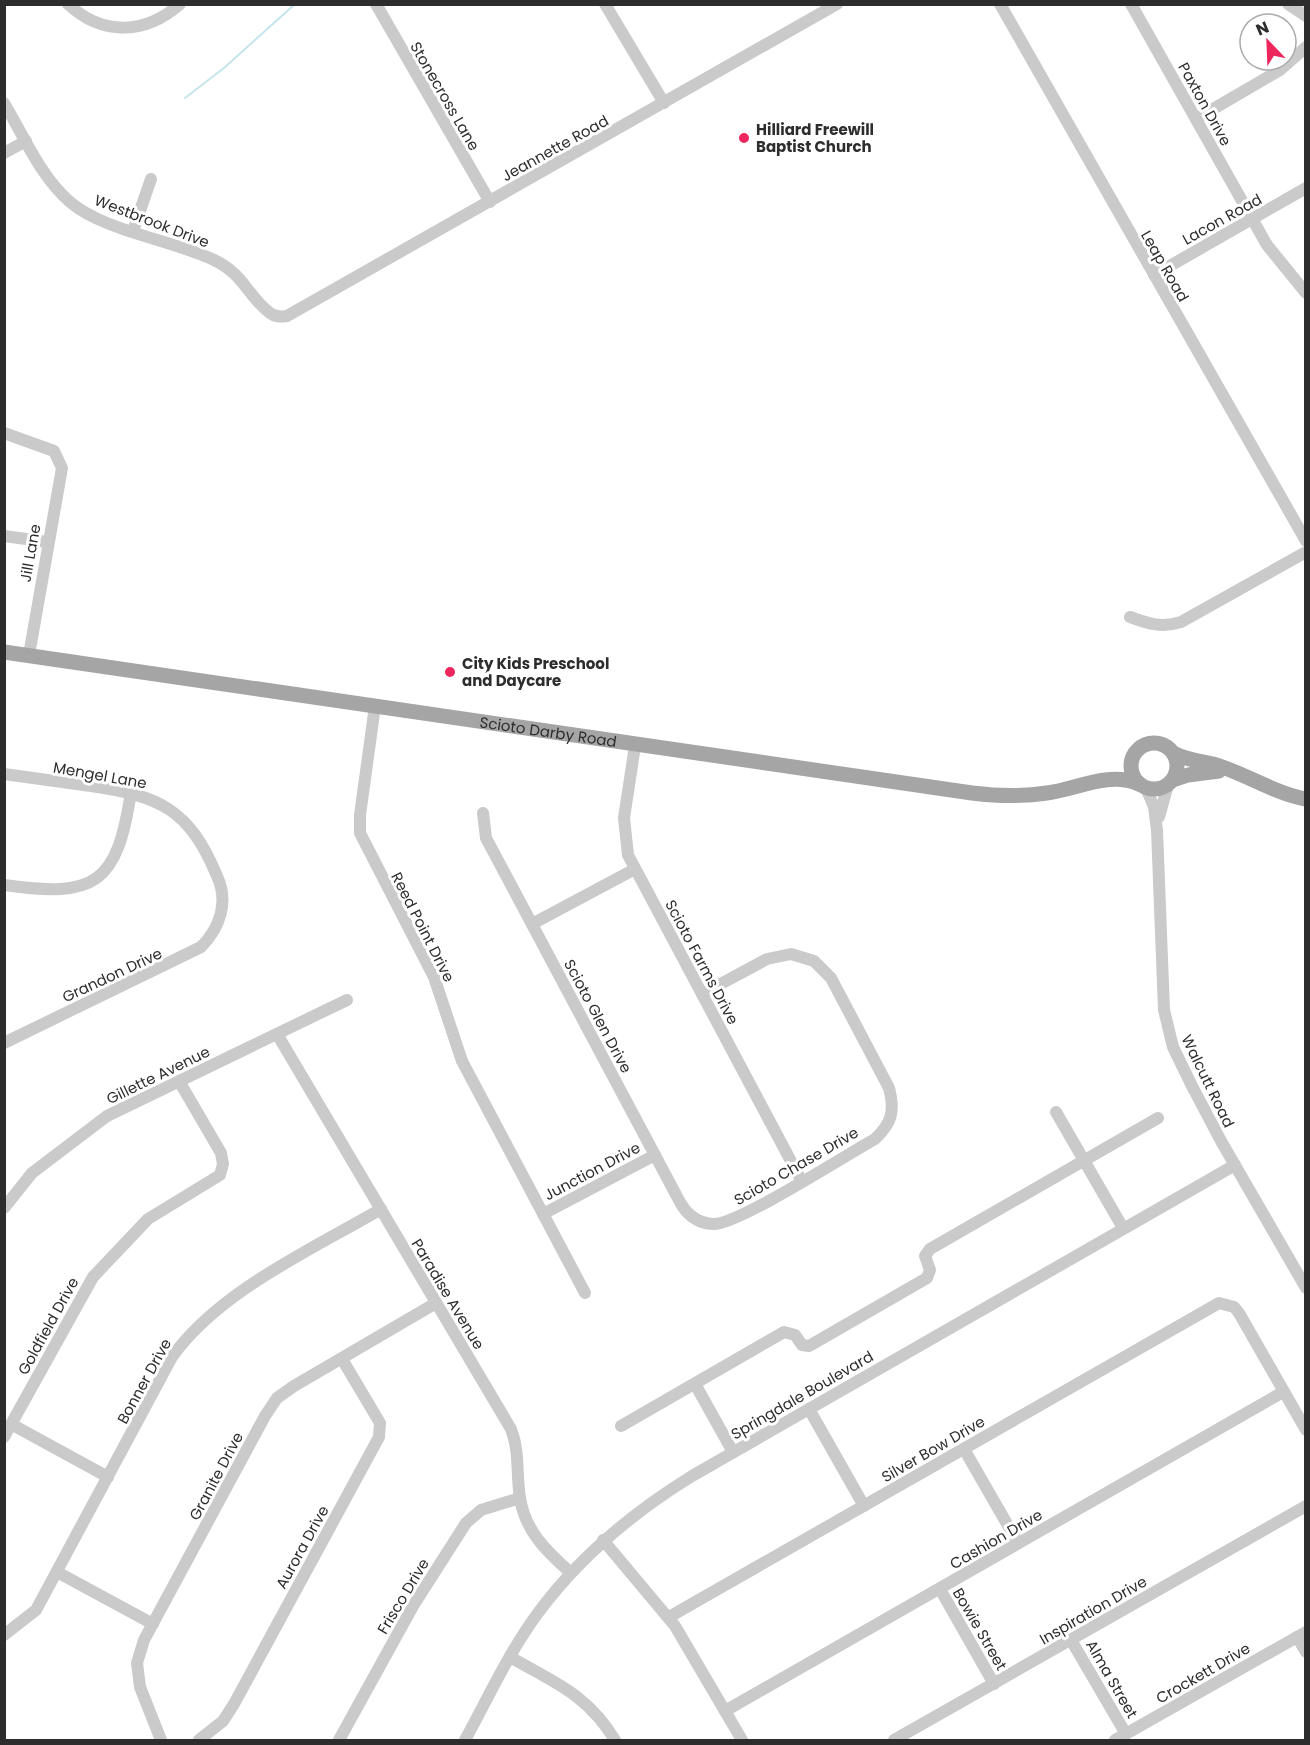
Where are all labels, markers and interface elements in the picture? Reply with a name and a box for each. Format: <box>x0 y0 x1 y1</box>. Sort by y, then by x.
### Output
north arrow <box>1238 12 1298 72</box>
text: N <box>1252 16 1272 42</box>
street label: Stonecross Lane <box>405 38 485 154</box>
street label: Paxton Drive <box>1173 59 1237 149</box>
street label: Jeannette Road <box>498 110 612 186</box>
place label: Hilliard Freewill Baptist Church <box>756 119 874 157</box>
marker: Hilliard Freewill Baptist Church <box>737 131 751 145</box>
street label: Westbrook Drive <box>92 189 212 253</box>
street label: Lacon Road <box>1178 189 1266 249</box>
street label: Leap Road <box>1136 227 1194 305</box>
street label: Jill Lane <box>15 522 45 584</box>
place label: City Kids Preschool and Daycare <box>462 653 609 691</box>
marker: City Kids Preschool and Daycare <box>443 665 457 679</box>
street label: Scioto Darby Road <box>478 711 618 752</box>
street label: Mengel Lane <box>52 756 148 794</box>
street label: Reed Point Drive <box>386 869 460 985</box>
street label: Scioto Farms Drive <box>660 896 744 1028</box>
street label: Grandon Drive <box>59 943 165 1007</box>
street label: Scioto Glen Drive <box>559 955 637 1077</box>
street label: Walcutt Road <box>1176 1031 1240 1131</box>
street label: Gillette Avenue <box>103 1041 213 1109</box>
street label: Scioto Chase Drive <box>730 1122 862 1210</box>
street label: Junction Drive <box>540 1137 644 1205</box>
street label: Paradise Avenue <box>407 1235 489 1353</box>
street label: Goldfield Drive <box>13 1273 83 1379</box>
street label: Bonner Drive <box>112 1335 176 1427</box>
street label: Springdale Boulevard <box>727 1346 877 1444</box>
street label: Silver Bow Drive <box>877 1411 989 1487</box>
street label: Granite Drive <box>184 1428 248 1524</box>
street label: Aurora Drive <box>270 1502 334 1592</box>
street label: Cashion Drive <box>946 1504 1046 1574</box>
street label: Frisco Drive <box>372 1554 434 1638</box>
street label: Inspiration Drive <box>1036 1571 1150 1649</box>
street label: Bowie Street <box>948 1584 1012 1674</box>
street label: Alma Street <box>1081 1636 1143 1722</box>
street label: Crockett Drive <box>1152 1638 1254 1708</box>

